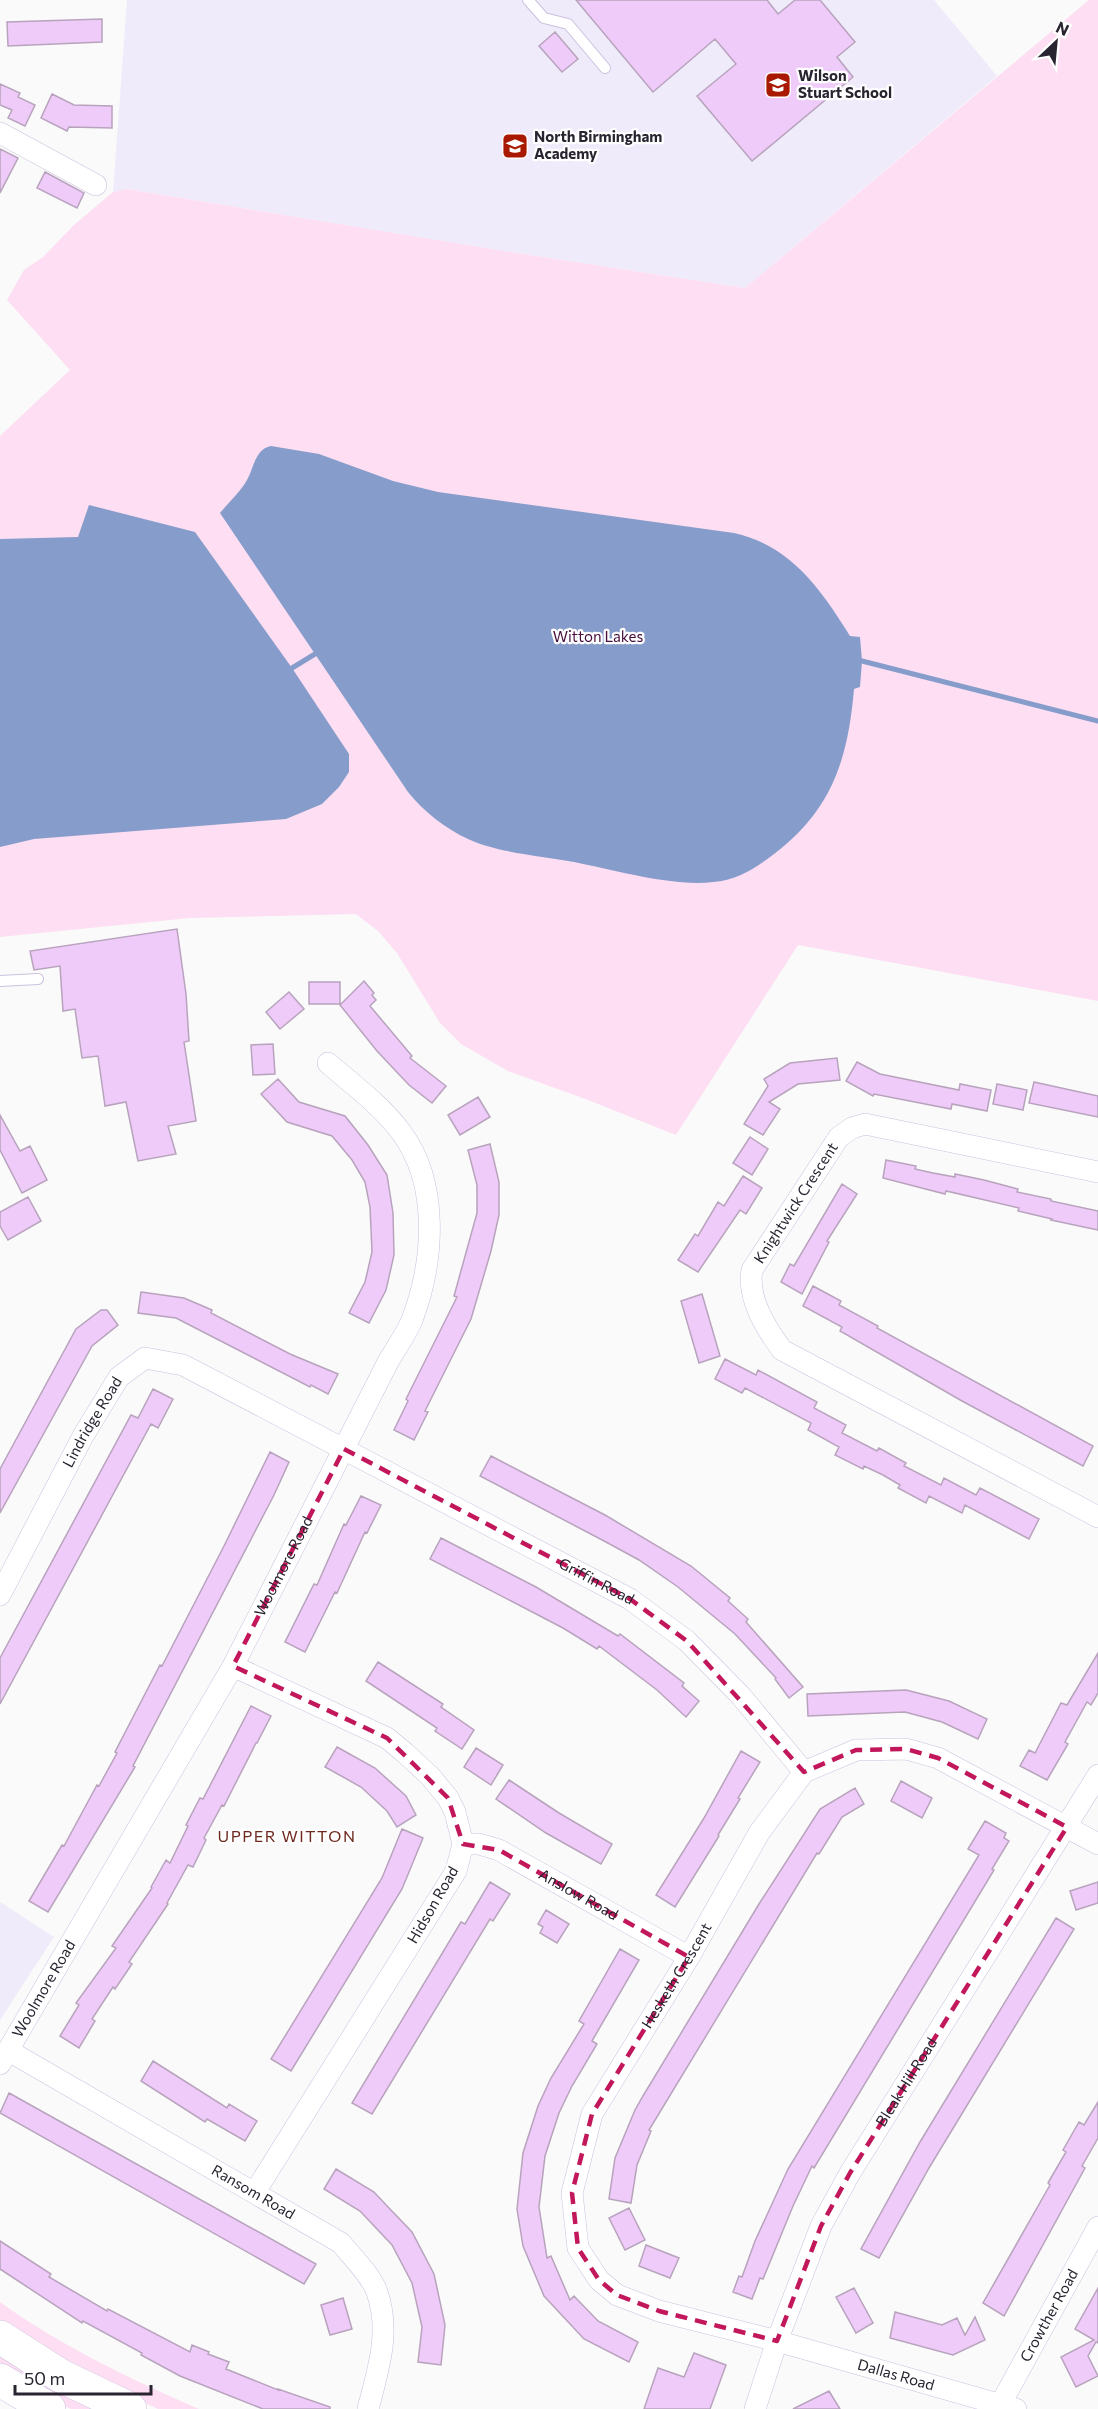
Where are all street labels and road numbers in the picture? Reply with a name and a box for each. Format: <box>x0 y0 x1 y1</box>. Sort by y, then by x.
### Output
street label: Knightwick Crescent <box>749 1139 841 1266</box>
street label: Lindridge Road <box>58 1373 125 1470</box>
street label: Woolmore Road <box>250 1513 316 1619</box>
street label: Griffin Road <box>556 1553 638 1608</box>
street label: Hidson Road <box>403 1863 461 1946</box>
street label: Anslow Road <box>536 1864 622 1923</box>
street label: Hesketh Crescent <box>637 1919 715 2031</box>
street label: Woolmore Road <box>8 1937 79 2040</box>
street label: Bleak Hill Road <box>871 2034 940 2129</box>
street label: Ransom Road <box>209 2160 299 2222</box>
street label: Crowther Road <box>1016 2266 1081 2365</box>
street label: Dallas Road <box>856 2354 937 2394</box>

